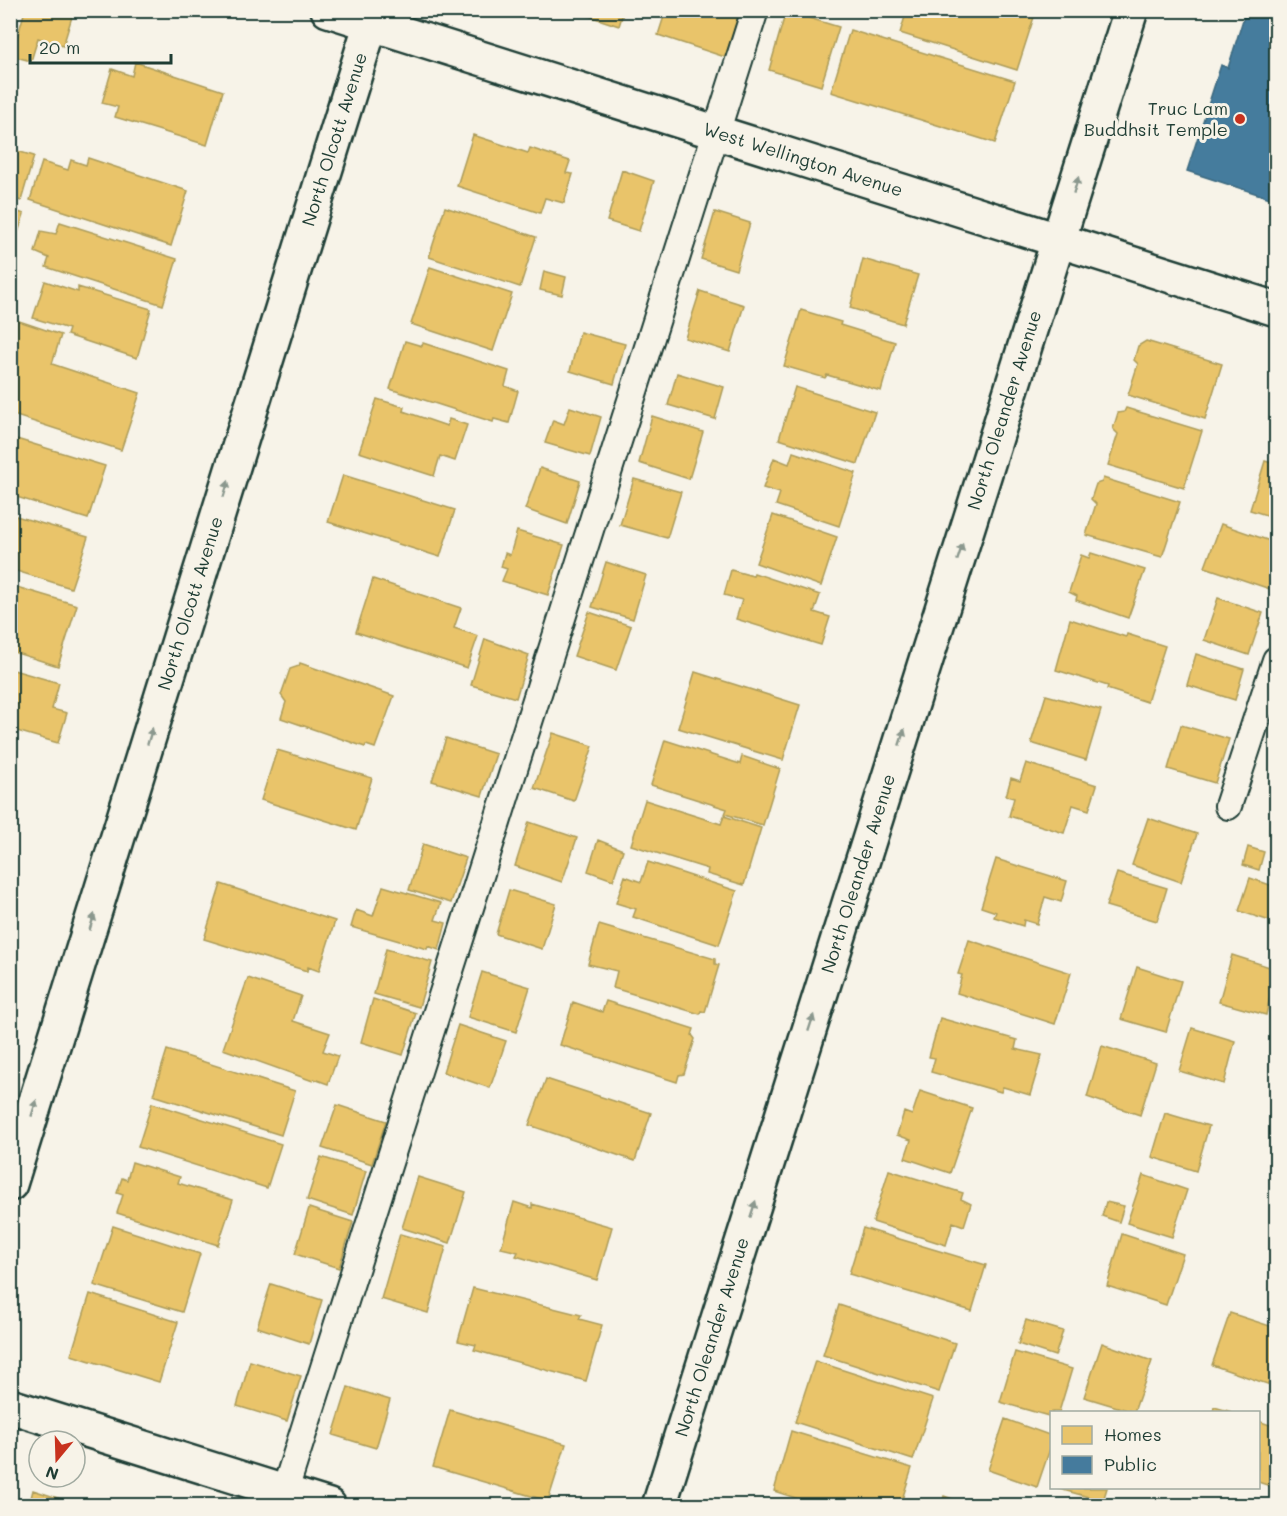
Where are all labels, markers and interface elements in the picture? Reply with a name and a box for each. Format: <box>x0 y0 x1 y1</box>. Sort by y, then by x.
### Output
scale bar <box>30 27 171 65</box>
text: 20 m <box>39 35 80 59</box>
street label: North Olcott Avenue <box>296 49 372 229</box>
place label: Truc Lam Buddhsit Temple <box>1084 96 1228 141</box>
marker: Truc Lam Buddhsit Temple <box>1233 112 1247 126</box>
street label: West Wellington Avenue <box>700 116 906 202</box>
one-way arrow <box>1072 176 1081 194</box>
street label: North Oleander Avenue <box>961 307 1046 513</box>
one-way arrow <box>222 480 231 498</box>
street label: North Olcott Avenue <box>151 513 228 693</box>
one-way arrow <box>956 542 966 560</box>
one-way arrow <box>146 727 155 745</box>
one-way arrow <box>898 728 907 746</box>
street label: North Oleander Avenue <box>815 771 900 976</box>
one-way arrow <box>88 913 97 931</box>
one-way arrow <box>807 1014 816 1032</box>
one-way arrow <box>30 1099 39 1117</box>
one-way arrow <box>748 1200 758 1218</box>
street label: North Oleander Avenue <box>669 1234 754 1440</box>
legend <box>1050 1411 1260 1489</box>
text: Homes <box>1104 1422 1162 1446</box>
north arrow <box>27 1429 87 1489</box>
text: Public <box>1104 1452 1157 1476</box>
text: N <box>43 1462 61 1486</box>

